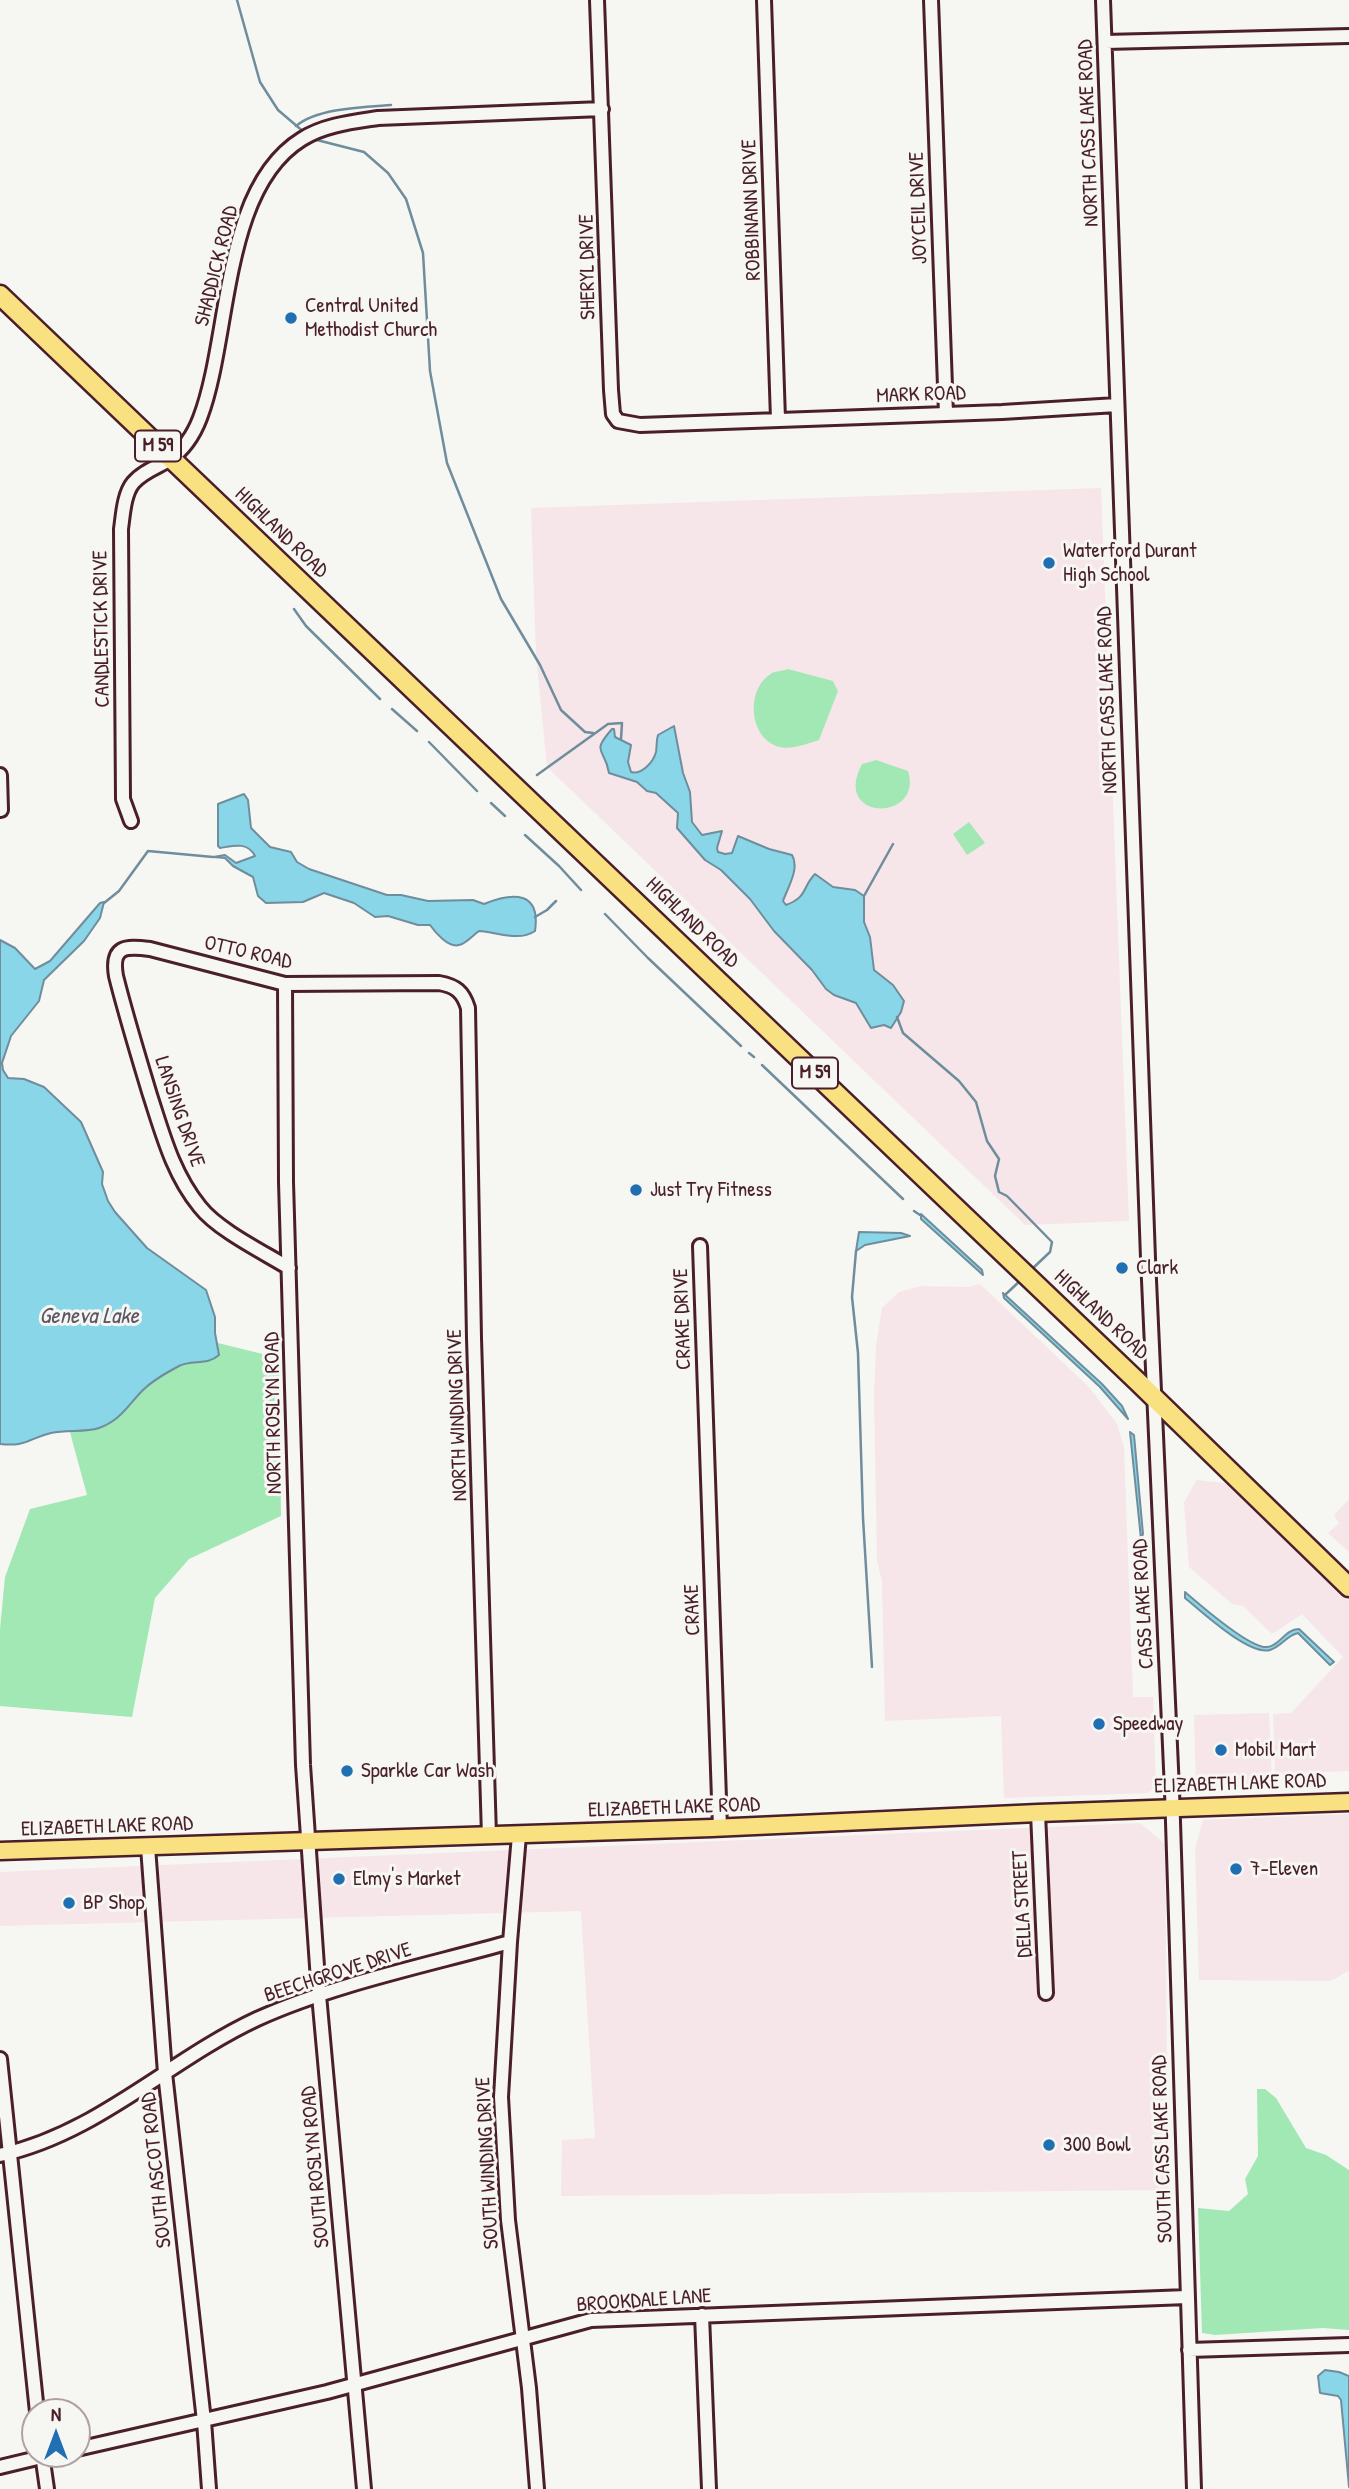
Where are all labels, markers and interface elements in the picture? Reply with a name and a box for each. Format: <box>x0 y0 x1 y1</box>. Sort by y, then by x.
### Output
street label: NORTH CASS LAKE ROAD <box>1073 39 1105 227</box>
street label: ROBBINANN DRIVE <box>737 139 767 281</box>
street label: JOYCEIL DRIVE <box>904 151 934 265</box>
street label: SHADDICK ROAD <box>190 203 244 329</box>
street label: SHERYL DRIVE <box>574 214 602 320</box>
place label: Central United Methodist Church <box>305 293 437 343</box>
marker: Central United Methodist Church <box>283 310 299 326</box>
street label: MARK ROAD <box>876 381 966 409</box>
road number: M 59 <box>135 430 181 462</box>
street label: HIGHLAND ROAD <box>229 482 333 584</box>
place label: Waterford Durant High School <box>1063 538 1196 588</box>
street label: CANDLESTICK DRIVE <box>88 550 116 708</box>
marker: Waterford Durant High School <box>1041 555 1057 571</box>
street label: NORTH CASS LAKE ROAD <box>1092 606 1124 794</box>
street label: HIGHLAND ROAD <box>640 872 744 974</box>
street label: OTTO ROAD <box>202 931 294 975</box>
street label: LANSING DRIVE <box>148 1053 210 1171</box>
road number: M 59 <box>792 1058 838 1088</box>
place label: Just Try Fitness <box>650 1177 772 1203</box>
marker: Just Try Fitness <box>628 1182 644 1198</box>
place label: Clark <box>1136 1255 1178 1281</box>
marker: Clark <box>1114 1260 1130 1276</box>
street label: HIGHLAND ROAD <box>1048 1265 1154 1365</box>
street label: CRAKE DRIVE <box>669 1268 697 1370</box>
water label: Geneva Lake <box>39 1303 139 1331</box>
street label: NORTH WINDING DRIVE <box>442 1328 474 1502</box>
street label: NORTH ROSLYN ROAD <box>260 1332 288 1494</box>
street label: CASS LAKE ROAD <box>1128 1538 1160 1670</box>
street label: CRAKE <box>680 1584 706 1636</box>
place label: Speedway <box>1113 1711 1183 1737</box>
marker: Speedway <box>1091 1716 1107 1732</box>
place label: Mobil Mart <box>1235 1737 1316 1763</box>
marker: Mobil Mart <box>1213 1742 1229 1758</box>
place label: Sparkle Car Wash <box>361 1758 494 1784</box>
marker: Sparkle Car Wash <box>339 1763 355 1779</box>
street label: ELIZABETH LAKE ROAD <box>1154 1768 1326 1800</box>
street label: ELIZABETH LAKE ROAD <box>588 1792 760 1824</box>
street label: ELIZABETH LAKE ROAD <box>21 1811 193 1843</box>
street label: DELLA STREET <box>1008 1850 1038 1958</box>
place label: 7-Eleven <box>1250 1856 1318 1882</box>
marker: 7-Eleven <box>1228 1861 1244 1877</box>
place label: Elmy's Market <box>353 1866 460 1892</box>
marker: Elmy's Market <box>331 1871 347 1887</box>
place label: BP Shop <box>83 1890 144 1916</box>
marker: BP Shop <box>61 1895 77 1911</box>
street label: BEECHGROVE DRIVE <box>261 1937 415 2009</box>
street label: SOUTH CASS LAKE ROAD <box>1147 2055 1179 2243</box>
street label: SOUTH WINDING DRIVE <box>471 2076 505 2250</box>
street label: SOUTH ROSLYN ROAD <box>296 2085 336 2249</box>
street label: SOUTH ASCOT ROAD <box>136 2091 178 2249</box>
place label: 300 Bowl <box>1063 2132 1130 2158</box>
marker: 300 Bowl <box>1041 2137 1057 2153</box>
street label: BROOKDALE LANE <box>576 2284 712 2318</box>
north arrow <box>21 2398 91 2468</box>
text: N <box>51 2401 61 2427</box>

